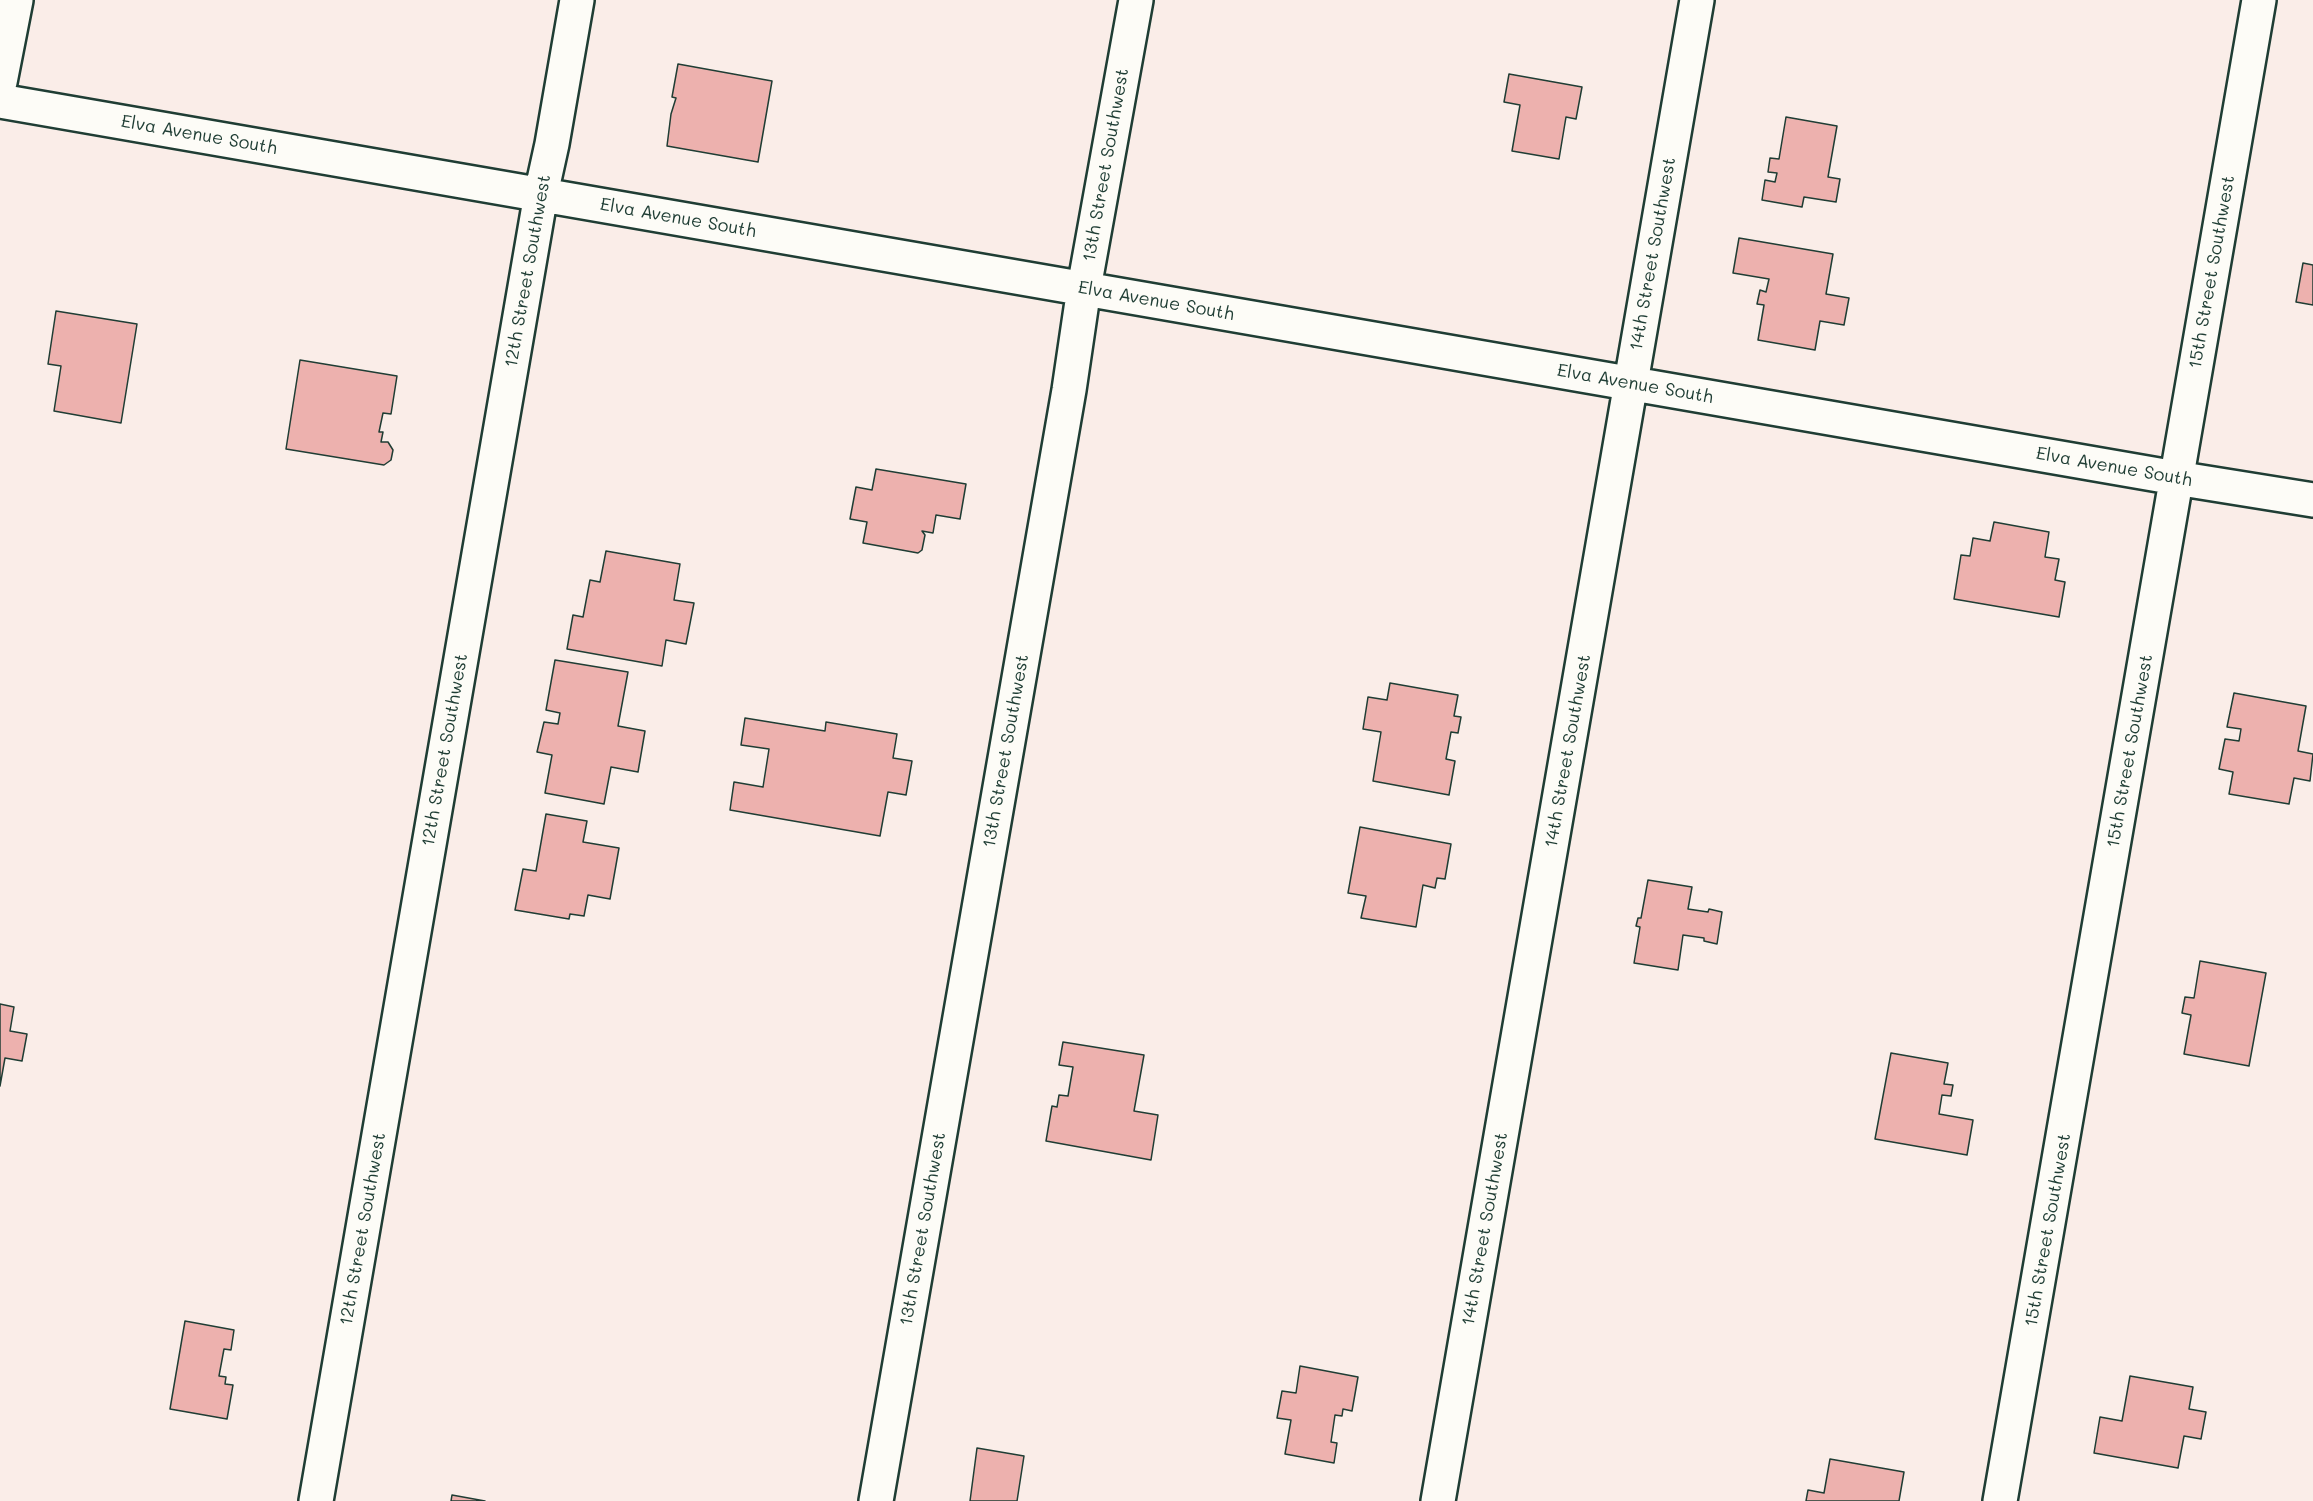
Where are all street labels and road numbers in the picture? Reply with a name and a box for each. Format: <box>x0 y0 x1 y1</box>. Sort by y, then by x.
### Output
street label: 13th Street Southwest <box>1078 67 1134 263</box>
street label: Elva Avenue South <box>119 111 279 159</box>
street label: 14th Street Southwest <box>1625 156 1681 352</box>
street label: 12th Street Southwest <box>500 173 556 369</box>
street label: 15th Street Southwest <box>2184 174 2240 370</box>
street label: Elva Avenue South <box>598 194 758 242</box>
street label: Elva Avenue South <box>1076 277 1236 325</box>
street label: Elva Avenue South <box>1555 360 1715 408</box>
street label: Elva Avenue South <box>2034 443 2194 491</box>
street label: 12th Street Southwest <box>417 652 473 848</box>
street label: 13th Street Southwest <box>978 653 1034 849</box>
street label: 14th Street Southwest <box>1540 653 1596 849</box>
street label: 15th Street Southwest <box>2102 653 2158 849</box>
street label: 12th Street Southwest <box>335 1131 391 1327</box>
street label: 13th Street Southwest <box>895 1131 951 1327</box>
street label: 14th Street Southwest <box>1457 1131 1513 1327</box>
street label: 15th Street Southwest <box>2020 1132 2076 1328</box>

